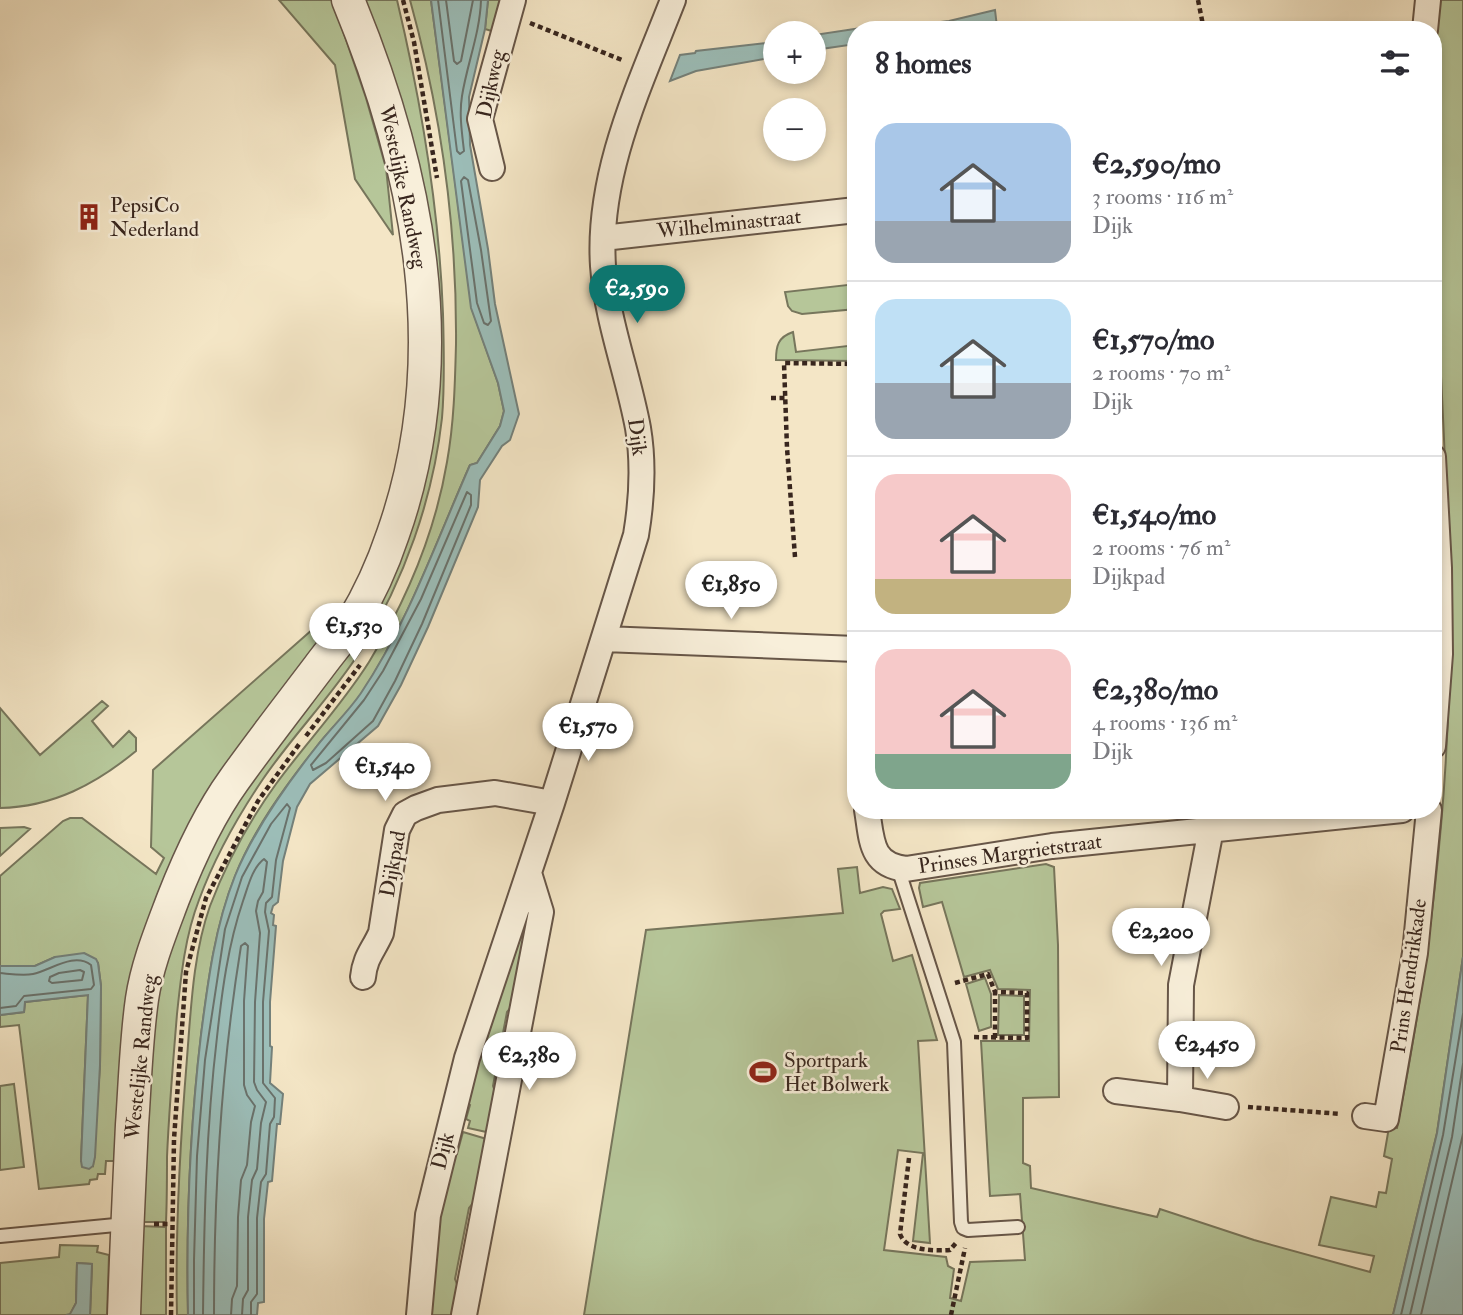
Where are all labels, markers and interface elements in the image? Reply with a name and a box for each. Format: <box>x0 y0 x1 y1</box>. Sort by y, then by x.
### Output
map controls <box>763 21 826 161</box>
button: + <box>763 21 826 84</box>
icon: filters <box>1376 44 1414 82</box>
text: 8 homes <box>875 45 972 82</box>
street label: Dijkweg <box>471 47 512 121</box>
button: − <box>763 98 826 161</box>
street label: Westelijke Randweg <box>372 102 434 272</box>
text: €2,590/mo <box>1092 145 1221 182</box>
icon: home <box>931 151 1015 235</box>
text: 3 rooms · 116 m² <box>1092 182 1233 211</box>
place label: PepsiCo Nederland <box>110 192 200 243</box>
building icon: PepsiCo Nederland <box>74 202 104 232</box>
street label: Wilhelminastraat <box>655 203 803 245</box>
text: Dijk <box>1092 211 1133 240</box>
pin: €2,590 <box>580 266 694 325</box>
text: €2,590 <box>605 273 669 302</box>
text: €1,570/mo <box>1092 321 1215 358</box>
icon: home <box>931 327 1015 411</box>
text: 2 rooms · 70 m² <box>1092 358 1231 387</box>
text: Dijk <box>1092 387 1133 416</box>
street label: Dijk <box>621 417 653 457</box>
text: €1,540/mo <box>1092 496 1216 533</box>
icon: home <box>931 502 1015 586</box>
text: 2 rooms · 76 m² <box>1092 533 1230 562</box>
pin: €1,850 <box>674 562 788 621</box>
text: Dijkpad <box>1092 562 1165 591</box>
text: €1,850 <box>701 569 761 598</box>
pin: €1,530 <box>297 604 411 663</box>
text: €1,530 <box>325 611 383 640</box>
text: €2,380/mo <box>1092 671 1218 708</box>
icon: home <box>931 677 1015 761</box>
pin: €1,570 <box>531 704 645 763</box>
text: 4 rooms · 136 m² <box>1092 708 1238 737</box>
text: €1,570 <box>558 711 618 740</box>
text: Dijk <box>1092 737 1133 766</box>
pin: €1,540 <box>328 744 442 803</box>
text: €1,540 <box>355 751 415 780</box>
street label: Dijkpad <box>374 828 412 899</box>
street label: Prinses Margrietstraat <box>916 828 1104 880</box>
street label: Prins Hendrikkade <box>1385 897 1433 1055</box>
pin: €2,200 <box>1104 908 1218 968</box>
text: €2,200 <box>1128 916 1194 945</box>
street label: Westelijke Randweg <box>119 972 163 1142</box>
pin: €2,450 <box>1150 1021 1264 1081</box>
text: €2,450 <box>1174 1029 1240 1058</box>
pin: €2,380 <box>472 1032 586 1092</box>
text: €2,380 <box>498 1040 560 1069</box>
place label: Sportpark Het Bolwerk <box>784 1047 889 1098</box>
sports icon: Sportpark Het Bolwerk <box>748 1057 778 1087</box>
street label: Dijk <box>425 1130 461 1172</box>

